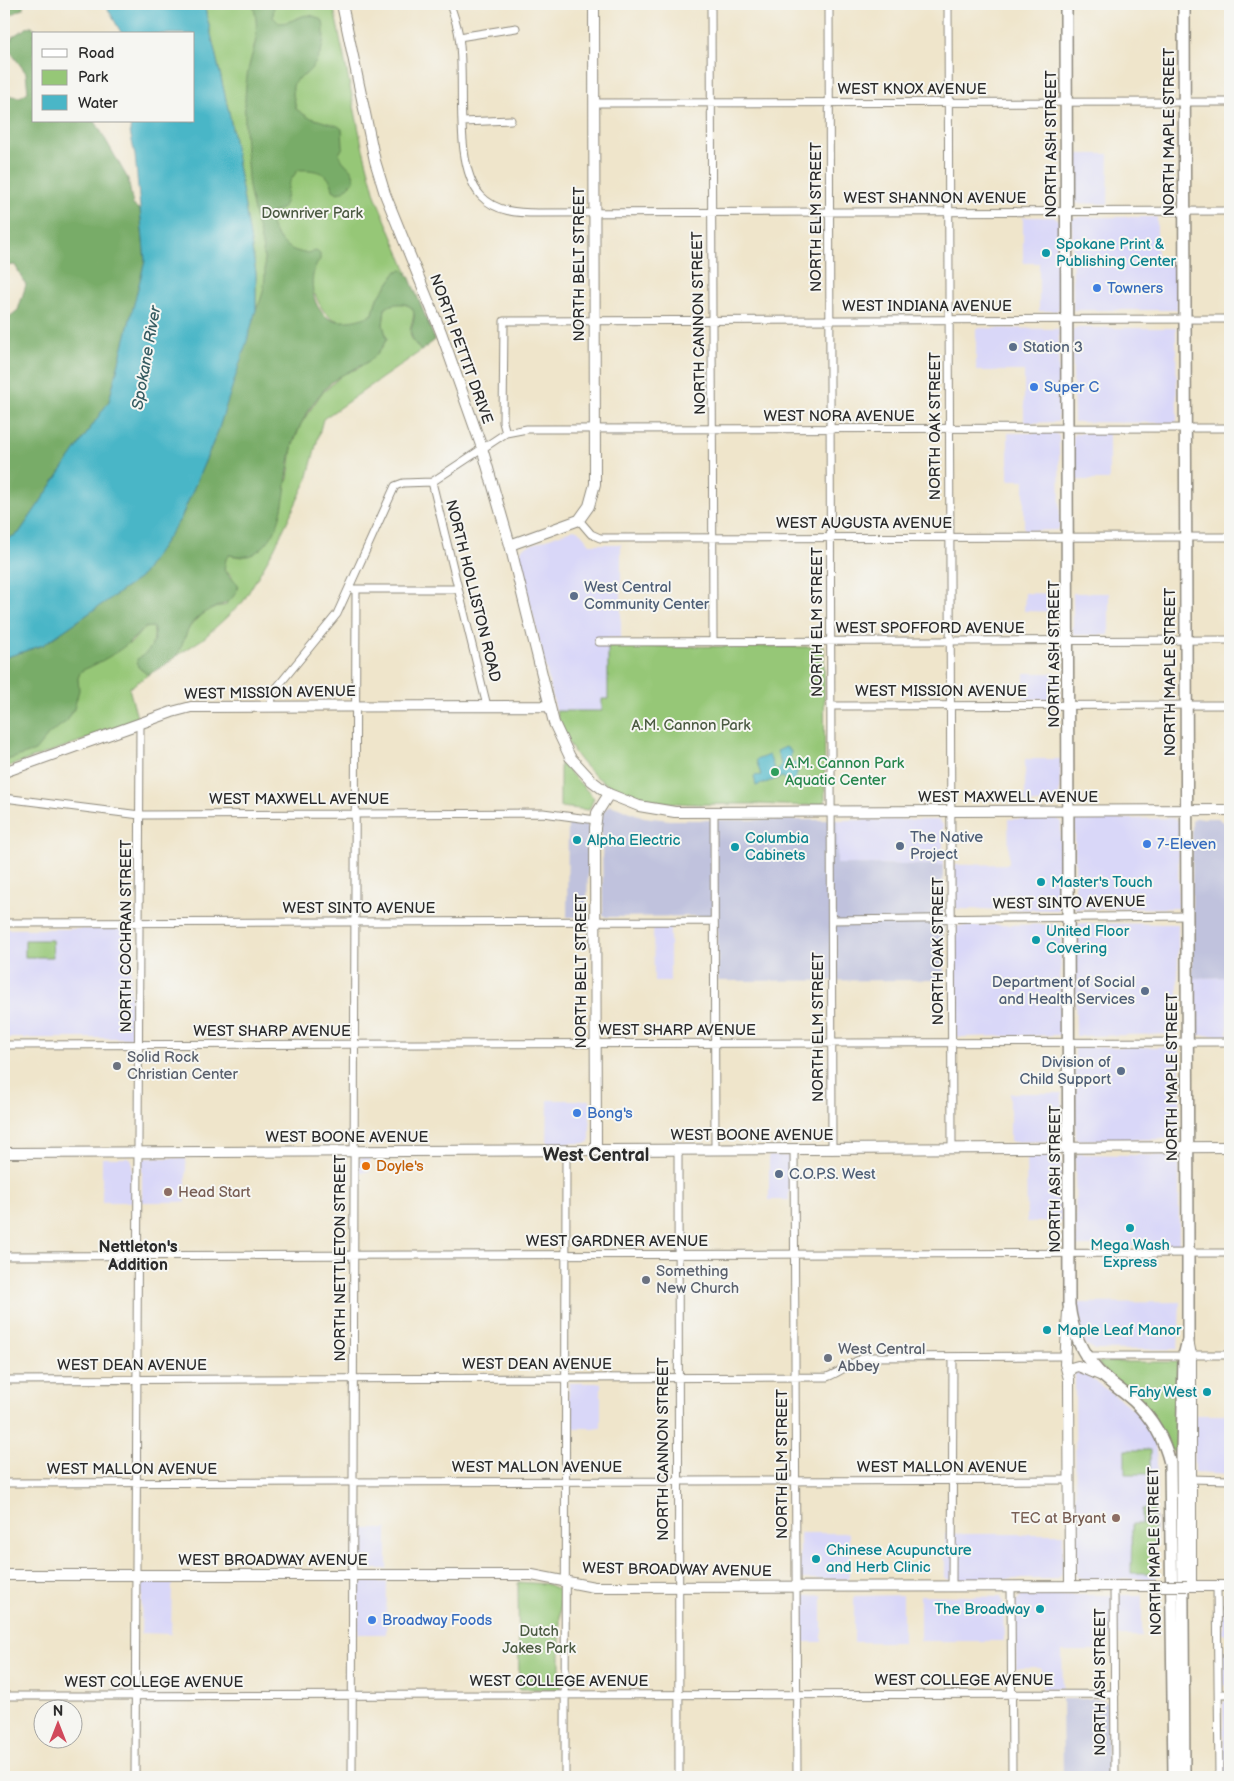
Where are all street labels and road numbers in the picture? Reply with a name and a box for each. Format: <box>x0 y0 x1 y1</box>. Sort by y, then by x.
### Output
street label: NORTH MAPLE STREET <box>1160 48 1179 216</box>
street label: NORTH ASH STREET <box>1042 70 1061 218</box>
street label: WEST KNOX AVENUE <box>837 80 987 99</box>
street label: NORTH ELM STREET <box>807 142 826 292</box>
street label: NORTH BELT STREET <box>570 187 589 341</box>
street label: WEST SHANNON AVENUE <box>844 189 1027 208</box>
street label: NORTH CANNON STREET <box>688 231 710 415</box>
street label: NORTH PETTIT DRIVE <box>425 272 497 427</box>
street label: WEST INDIANA AVENUE <box>842 297 1012 316</box>
street label: NORTH OAK STREET <box>926 352 945 500</box>
street label: WEST NORA AVENUE <box>763 407 915 426</box>
street label: NORTH HOLLISTON ROAD <box>441 498 505 684</box>
street label: WEST AUGUSTA AVENUE <box>776 514 952 533</box>
street label: NORTH ELM STREET <box>808 547 827 697</box>
street label: NORTH ASH STREET <box>1045 580 1064 728</box>
street label: NORTH MAPLE STREET <box>1161 588 1180 756</box>
street label: WEST SPOFFORD AVENUE <box>835 619 1025 638</box>
street label: WEST MISSION AVENUE <box>184 682 356 704</box>
street label: WEST MISSION AVENUE <box>855 682 1027 701</box>
street label: WEST MAXWELL AVENUE <box>918 788 1098 807</box>
street label: WEST MAXWELL AVENUE <box>209 790 389 809</box>
street label: NORTH COCHRAN STREET <box>117 839 136 1033</box>
street label: NORTH OAK STREET <box>929 877 948 1025</box>
street label: WEST SINTO AVENUE <box>992 892 1146 914</box>
street label: NORTH BELT STREET <box>572 894 591 1048</box>
street label: WEST SINTO AVENUE <box>283 899 436 918</box>
street label: NORTH ELM STREET <box>809 952 828 1102</box>
street label: NORTH MAPLE STREET <box>1163 993 1182 1161</box>
street label: WEST SHARP AVENUE <box>598 1021 756 1040</box>
street label: WEST SHARP AVENUE <box>193 1022 351 1041</box>
street label: NORTH ASH STREET <box>1046 1105 1065 1253</box>
street label: WEST BOONE AVENUE <box>671 1126 834 1145</box>
street label: WEST BOONE AVENUE <box>266 1128 429 1147</box>
street label: NORTH NETTLETON STREET <box>331 1155 350 1361</box>
street label: WEST GARDNER AVENUE <box>526 1232 708 1251</box>
street label: WEST DEAN AVENUE <box>462 1355 612 1374</box>
street label: WEST DEAN AVENUE <box>57 1356 207 1375</box>
street label: NORTH CANNON STREET <box>654 1357 673 1541</box>
street label: NORTH ELM STREET <box>773 1389 792 1539</box>
street label: WEST MALLON AVENUE <box>452 1458 622 1477</box>
street label: WEST MALLON AVENUE <box>857 1458 1027 1477</box>
street label: WEST MALLON AVENUE <box>47 1460 217 1479</box>
street label: NORTH MAPLE STREET <box>1144 1467 1166 1635</box>
street label: WEST BROADWAY AVENUE <box>178 1551 368 1570</box>
street label: WEST BROADWAY AVENUE <box>582 1559 772 1581</box>
street label: NORTH ASH STREET <box>1091 1608 1110 1756</box>
street label: WEST COLLEGE AVENUE <box>875 1671 1054 1690</box>
street label: WEST COLLEGE AVENUE <box>470 1672 649 1691</box>
street label: WEST COLLEGE AVENUE <box>65 1673 244 1692</box>

